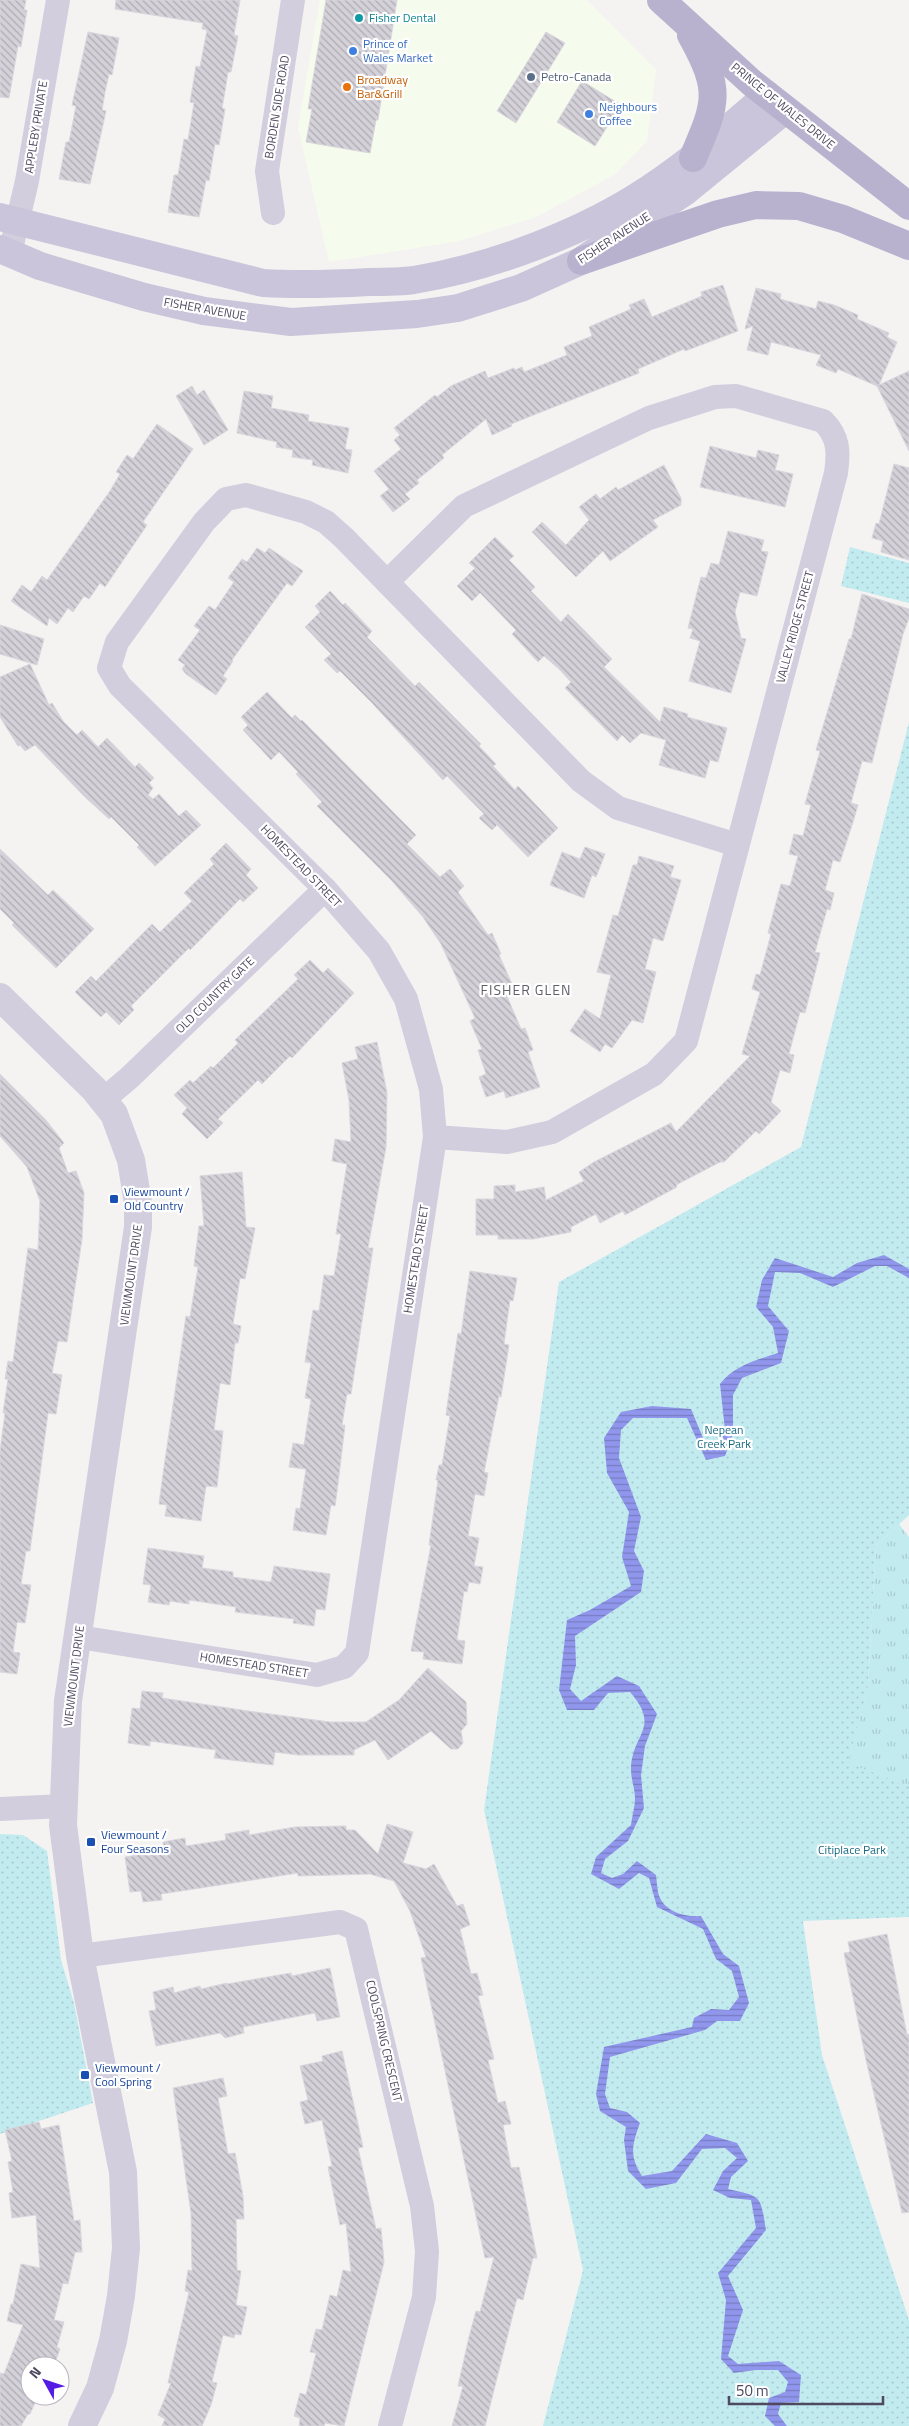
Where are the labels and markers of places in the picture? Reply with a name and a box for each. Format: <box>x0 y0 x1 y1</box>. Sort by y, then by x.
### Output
place label: Fisher Dental <box>369 8 436 27</box>
marker: Fisher Dental <box>353 12 365 24</box>
place label: Prince of Wales Market <box>363 34 433 67</box>
marker: Prince of Wales Market <box>347 45 359 57</box>
place label: Petro-Canada <box>541 67 611 86</box>
place label: Broadway Bar&Grill <box>357 70 408 103</box>
marker: Petro-Canada <box>525 71 537 83</box>
marker: Broadway Bar&Grill <box>341 81 353 93</box>
place label: Neighbours Coffee <box>599 97 658 130</box>
marker: Neighbours Coffee <box>583 108 595 120</box>
place label: Viewmount / Old Country <box>124 1182 190 1215</box>
marker: Viewmount / Old Country <box>108 1193 120 1205</box>
place label: Viewmount / Four Seasons <box>101 1825 170 1858</box>
marker: Viewmount / Four Seasons <box>85 1836 97 1848</box>
place label: Viewmount / Cool Spring <box>95 2058 161 2091</box>
marker: Viewmount / Cool Spring <box>79 2069 91 2081</box>

